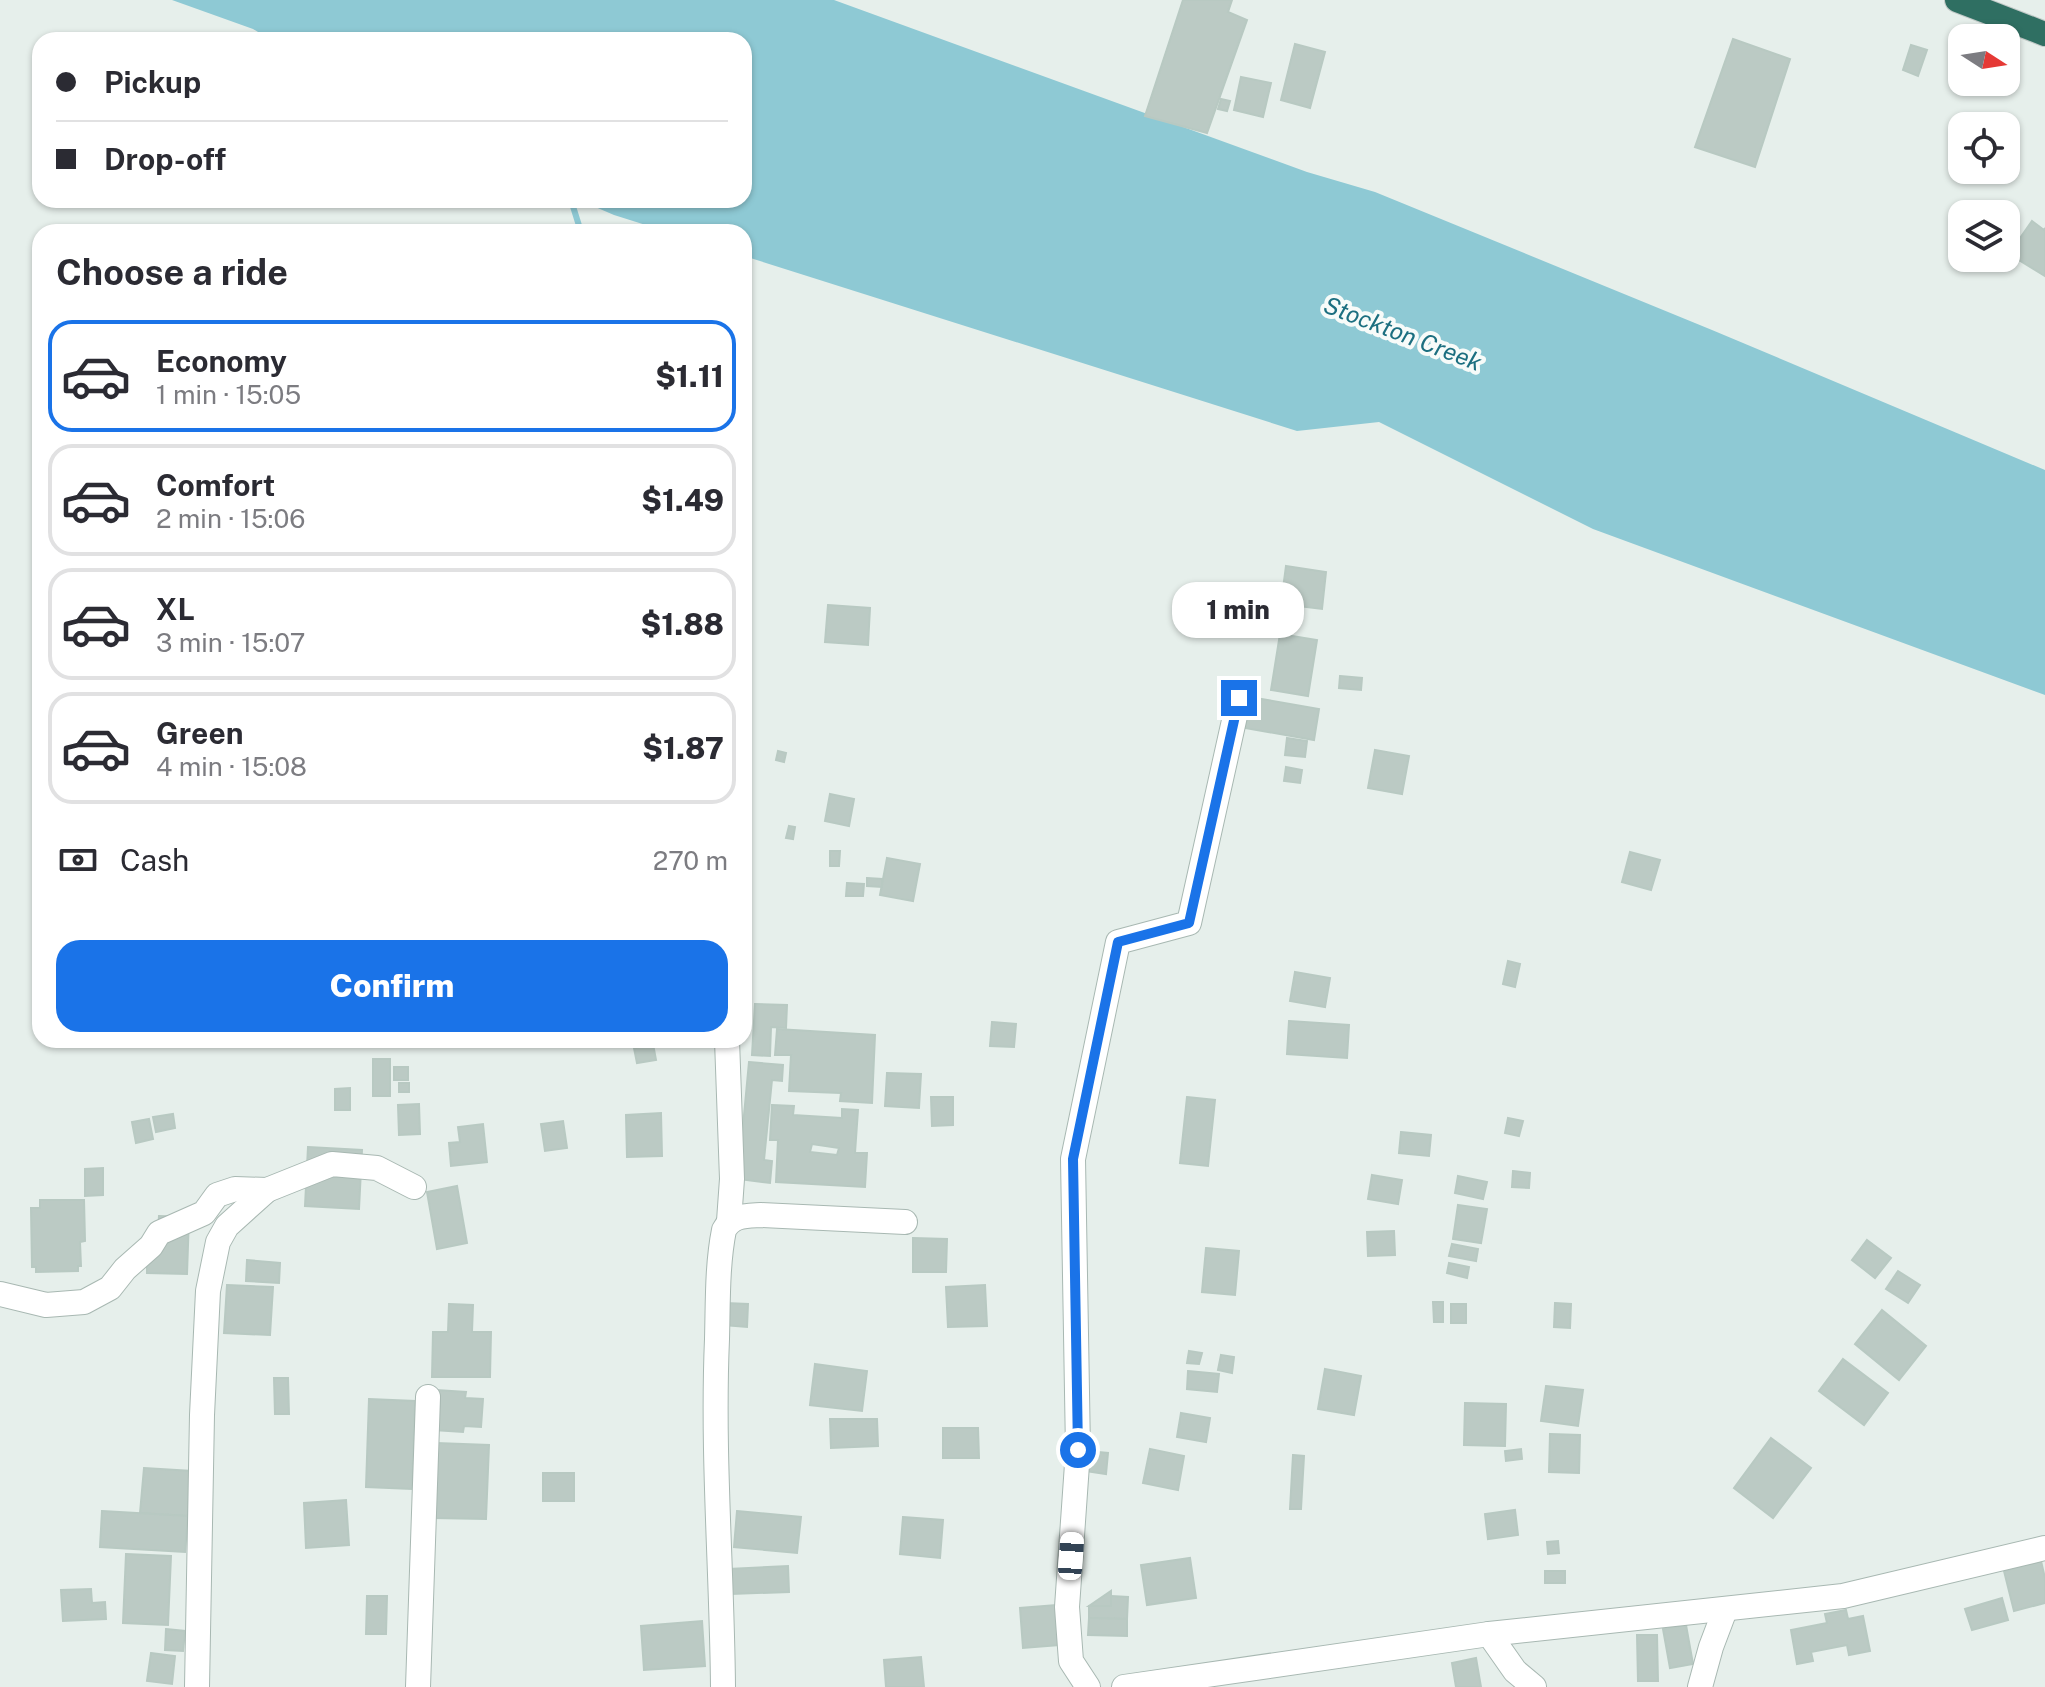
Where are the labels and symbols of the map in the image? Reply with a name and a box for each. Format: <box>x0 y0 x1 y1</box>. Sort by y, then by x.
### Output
north arrow <box>1948 24 2020 96</box>
water label: Stockton Creek <box>1320 290 1486 376</box>
callout: 1 min <box>1173 582 1305 638</box>
route end <box>1221 680 1257 716</box>
route start <box>1060 1432 1096 1468</box>
car <box>1057 1531 1085 1581</box>

